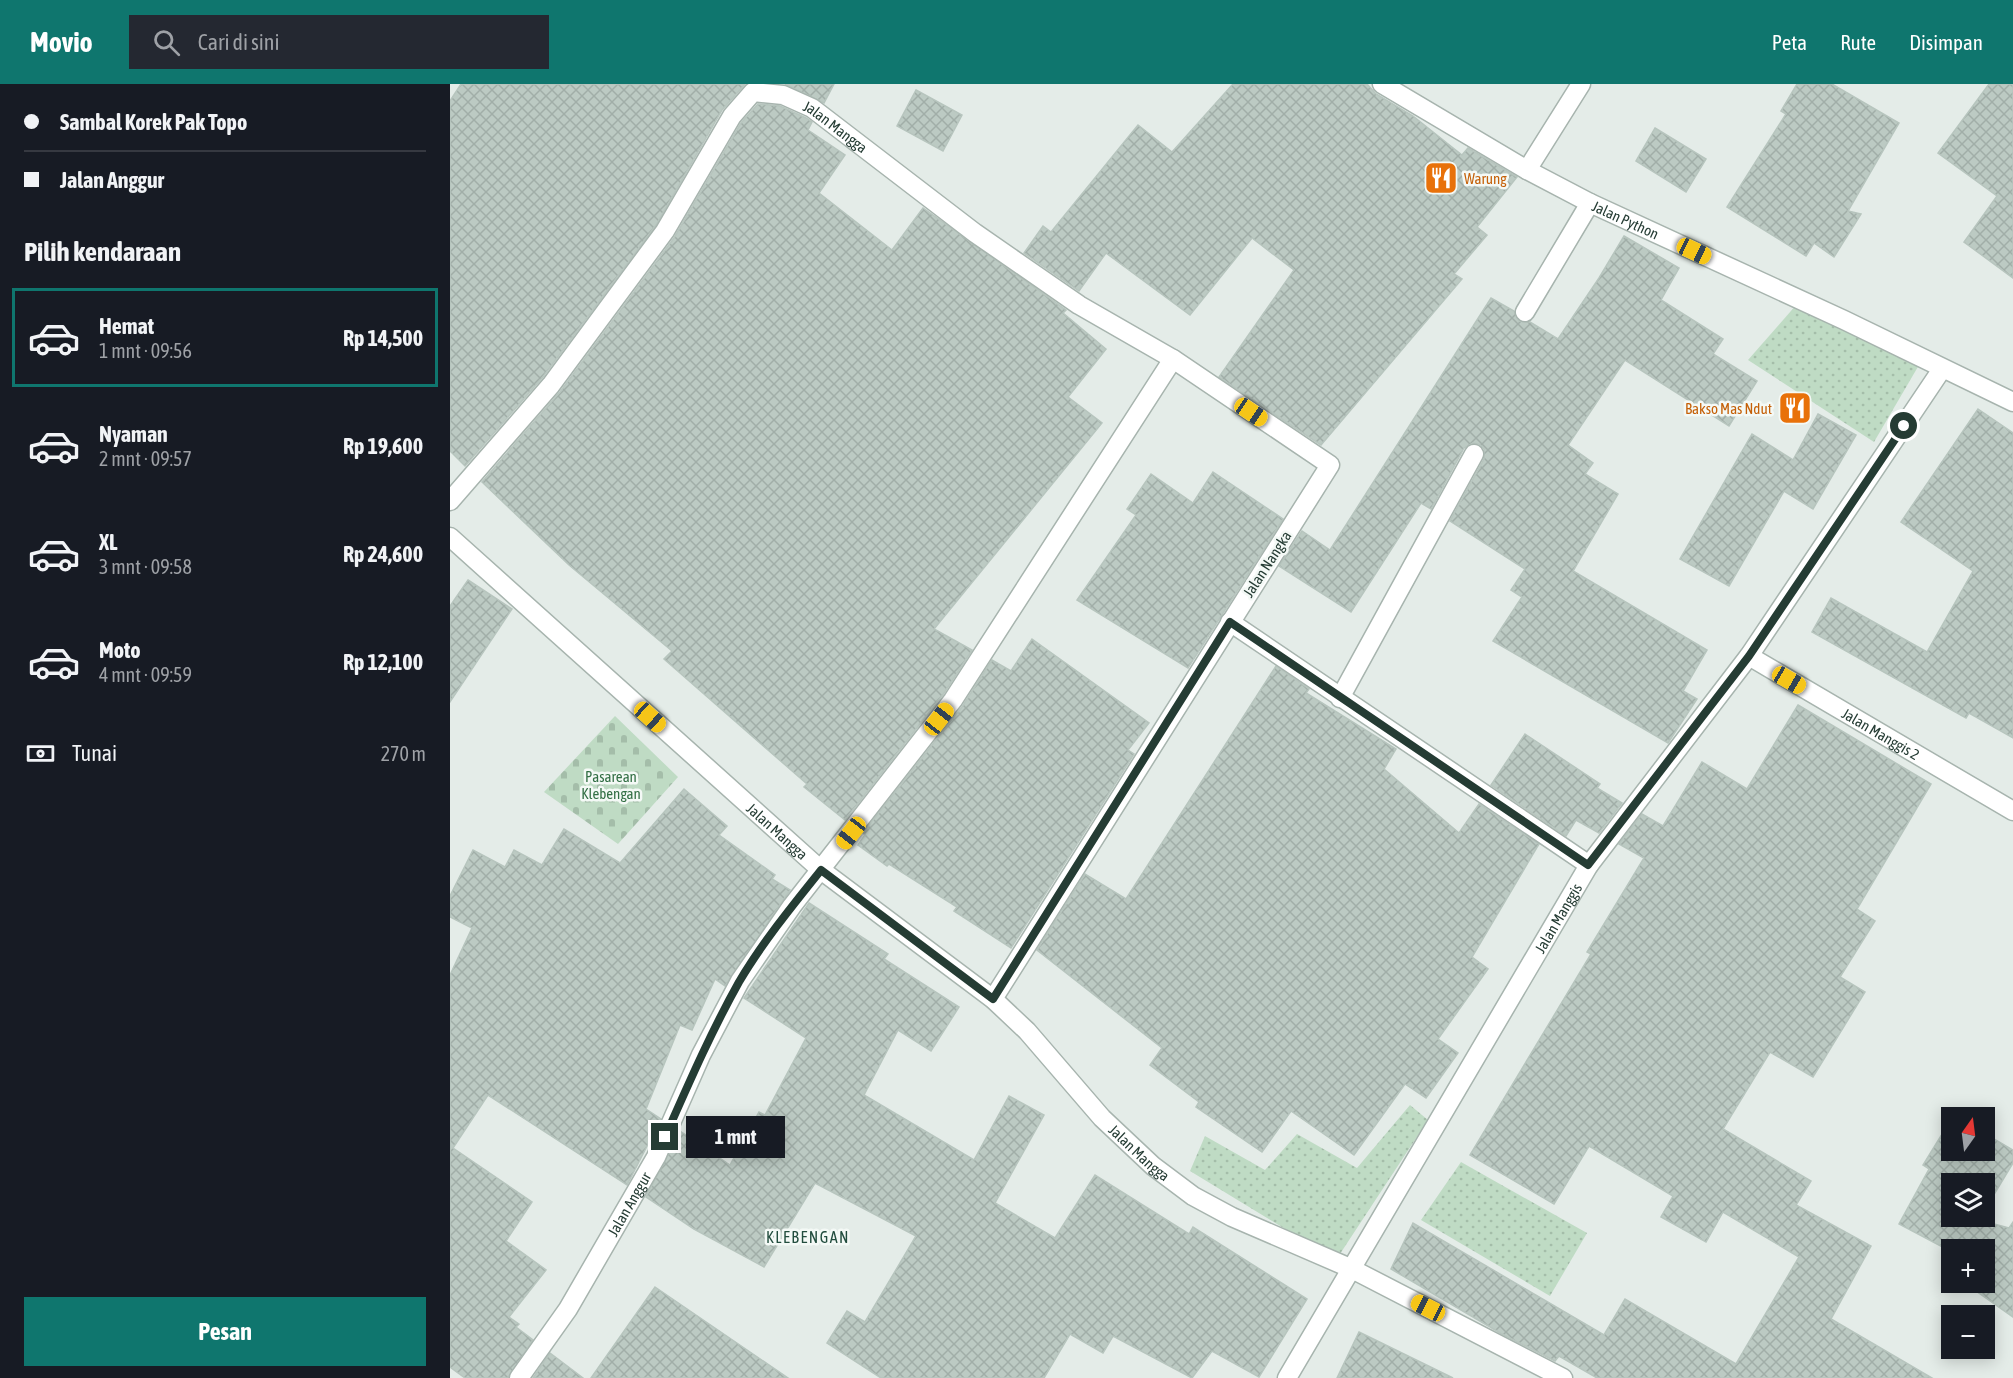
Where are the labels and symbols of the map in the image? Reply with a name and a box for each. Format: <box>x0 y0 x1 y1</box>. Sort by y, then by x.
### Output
street label: Jalan Mangga <box>801 97 871 156</box>
restaurant icon: Warung <box>1423 160 1459 196</box>
place label: Warung <box>1464 170 1507 187</box>
street label: Jalan Python <box>1590 197 1662 242</box>
car <box>1674 235 1714 267</box>
restaurant icon: Bakso Mas Ndut <box>1777 390 1813 426</box>
car <box>1231 394 1271 430</box>
place label: Bakso Mas Ndut <box>1685 400 1772 417</box>
route start <box>1890 412 1917 439</box>
street label: Jalan Nangka <box>1239 528 1295 600</box>
car <box>1769 663 1809 697</box>
car <box>631 698 669 736</box>
car <box>921 699 957 739</box>
street label: Jalan Manggis 2 <box>1839 704 1923 763</box>
park label: Pasarean Klebengan <box>581 768 641 802</box>
street label: Jalan Mangga <box>744 799 811 863</box>
car <box>833 813 869 853</box>
street label: Jalan Manggis <box>1531 880 1585 956</box>
north arrow <box>1941 1107 1995 1161</box>
callout: 1 mnt <box>686 1116 785 1158</box>
street label: Jalan Mangga <box>1106 1121 1173 1184</box>
route end <box>651 1123 678 1150</box>
street label: Jalan Anggur <box>604 1168 654 1239</box>
district label: KLEBENGAN <box>766 1228 850 1246</box>
car <box>1408 1292 1448 1324</box>

